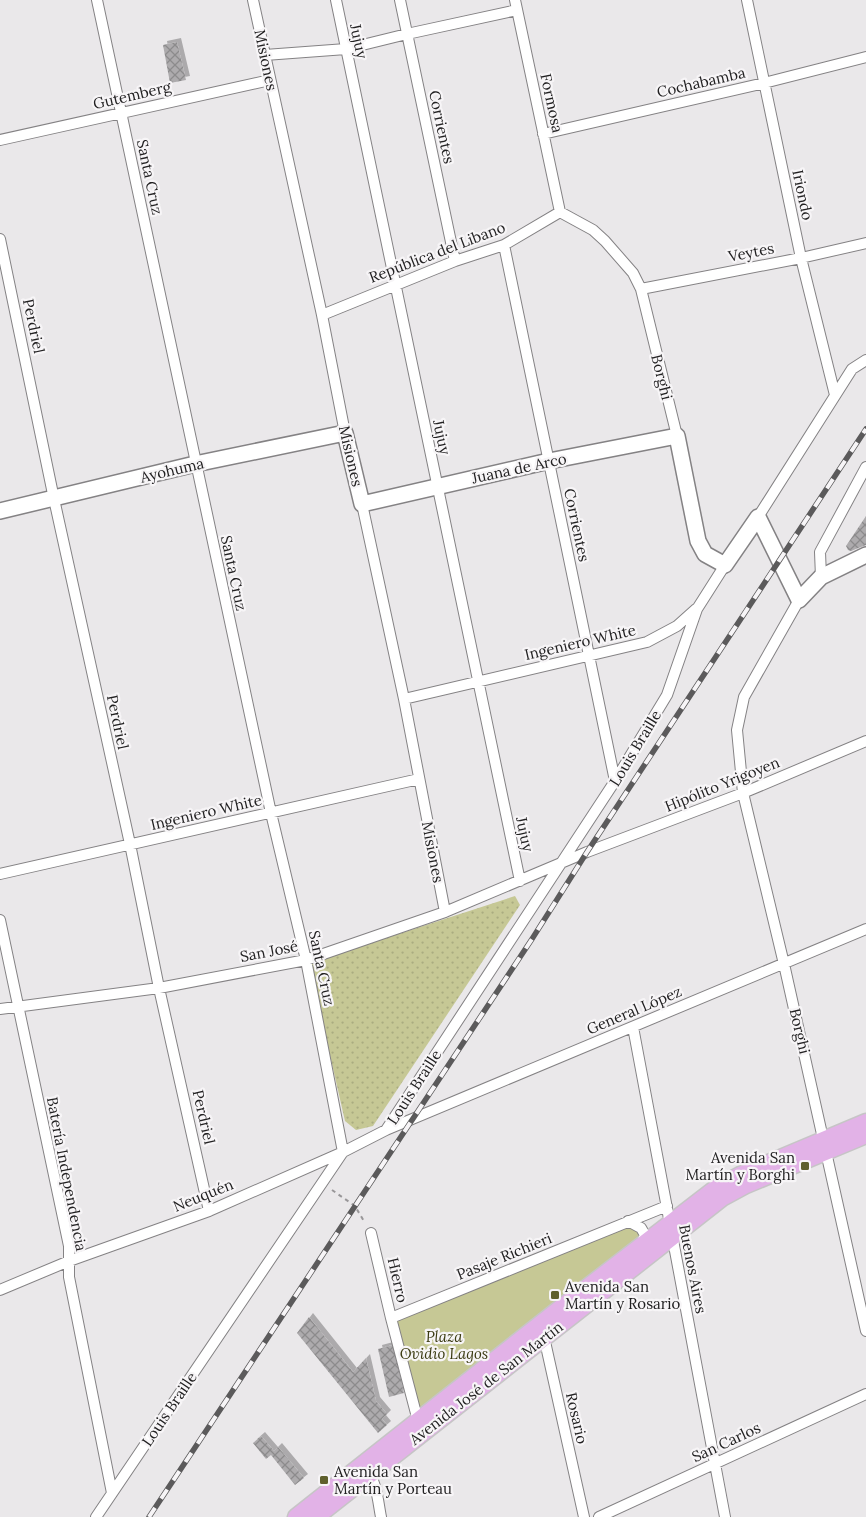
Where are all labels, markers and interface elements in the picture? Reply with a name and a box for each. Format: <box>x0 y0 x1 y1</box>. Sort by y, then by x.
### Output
street label: Jujuy <box>346 21 372 60</box>
street label: Misiones <box>250 28 282 92</box>
street label: Cochabamba <box>655 63 747 101</box>
street label: Formosa <box>536 72 568 135</box>
street label: Gutemberg <box>91 77 173 113</box>
street label: Corrientes <box>425 89 459 165</box>
street label: Santa Cruz <box>133 138 167 216</box>
street label: Iriondo <box>788 168 818 222</box>
street label: República del Libano <box>366 217 508 287</box>
street label: Veytes <box>726 238 776 266</box>
street label: Perdriel <box>19 297 49 355</box>
street label: Borghi <box>647 352 677 402</box>
street label: Jujuy <box>429 417 455 456</box>
street label: Misiones <box>335 424 367 488</box>
street label: Juana de Arco <box>469 449 568 488</box>
street label: Ayohuma <box>137 453 206 487</box>
street label: Corrientes <box>560 487 594 563</box>
street label: Santa Cruz <box>217 534 251 612</box>
street label: Ingeniero White <box>523 620 637 664</box>
street label: Perdriel <box>103 693 133 751</box>
street label: Louis Braille <box>605 707 665 789</box>
street label: Hipólito Yrigoyen <box>662 752 782 816</box>
street label: Ingeniero White <box>149 790 263 834</box>
street label: Jujuy <box>512 814 538 853</box>
street label: Misiones <box>418 820 448 884</box>
street label: Santa Cruz <box>305 929 339 1007</box>
street label: San José <box>238 936 300 966</box>
street label: General López <box>584 981 684 1039</box>
street label: Borghi <box>786 1006 814 1056</box>
street label: Louis Braille <box>383 1046 445 1128</box>
street label: Perdriel <box>189 1088 219 1146</box>
street label: Batería Independencia <box>43 1095 91 1253</box>
place label: Avenida San Martín y Borghi <box>686 1148 795 1184</box>
marker: Avenida San Martín y Borghi <box>799 1160 811 1172</box>
street label: Neuquén <box>170 1174 236 1216</box>
street label: Buenos Aires <box>675 1223 711 1315</box>
street label: Pasaje Richieri <box>454 1228 554 1284</box>
street label: Hierro <box>384 1256 412 1305</box>
place label: Avenida San Martín y Rosario <box>564 1277 681 1313</box>
marker: Avenida San Martín y Rosario <box>549 1289 561 1301</box>
street label: Avenida José de San Martín <box>405 1317 567 1449</box>
park label: Plaza Ovidio Lagos <box>400 1327 488 1363</box>
street label: Louis Braille <box>137 1368 201 1450</box>
street label: Rosario <box>562 1390 592 1446</box>
street label: San Carlos <box>689 1418 763 1466</box>
place label: Avenida San Martín y Porteau <box>333 1462 452 1498</box>
marker: Avenida San Martín y Porteau <box>318 1474 330 1486</box>

